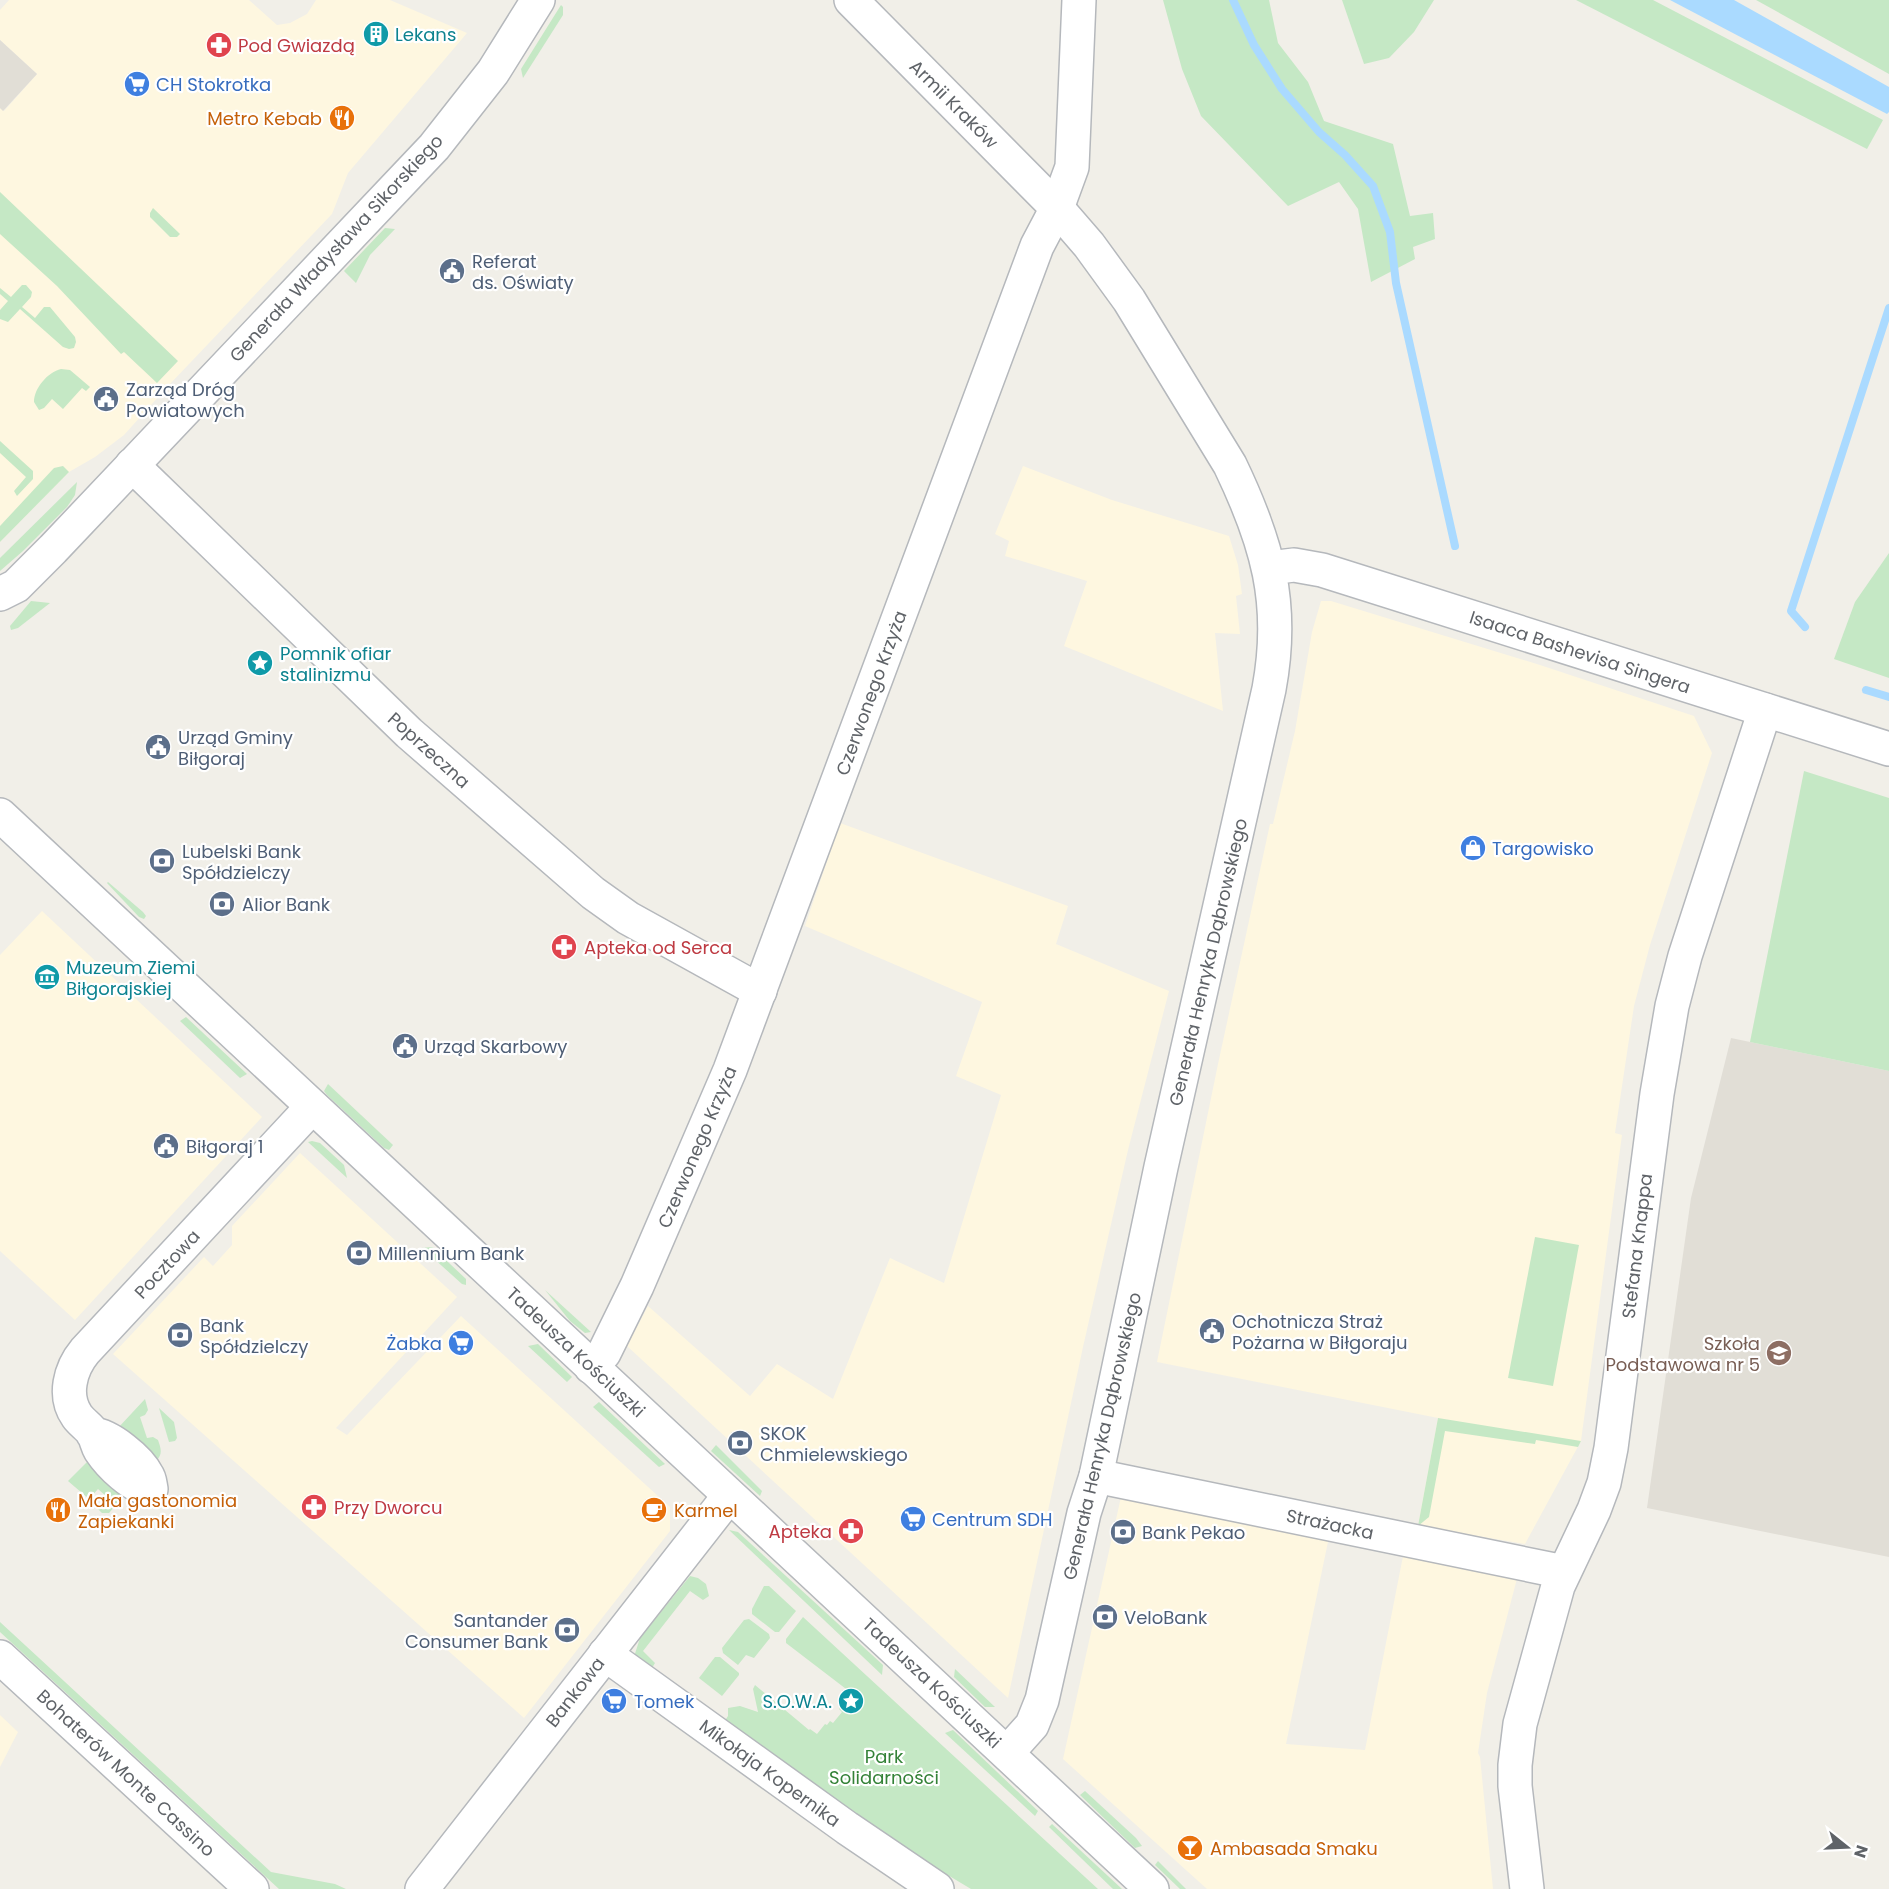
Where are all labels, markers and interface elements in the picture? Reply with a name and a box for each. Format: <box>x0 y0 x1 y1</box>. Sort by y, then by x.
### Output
building icon: Lekans <box>361 19 391 49</box>
place label: Lekans <box>395 22 456 47</box>
pharmacy icon: Pod Gwiazdą <box>204 30 234 60</box>
place label: Pod Gwiazdą <box>238 33 355 58</box>
street label: Armii Kraków <box>904 54 1004 154</box>
supermarket icon: CH Stokrotka <box>122 69 152 99</box>
place label: CH Stokrotka <box>156 72 271 97</box>
restaurant icon: Metro Kebab <box>327 103 357 133</box>
place label: Metro Kebab <box>207 106 322 131</box>
street label: Generała Władysława Sikorskiego <box>224 129 448 367</box>
place label: Referat ds. Oświaty <box>472 249 574 295</box>
public building icon: Referat ds. Oświaty <box>437 256 467 286</box>
place label: Zarząd Dróg Powiatowych <box>126 377 245 423</box>
public building icon: Zarząd Dróg Powiatowych <box>91 384 121 414</box>
street label: Isaaca Bashevisa Singera <box>1466 604 1694 700</box>
street label: Czerwonego Krzyża <box>830 607 912 779</box>
place label: Pomnik ofiar stalinizmu <box>280 641 392 687</box>
place icon: Pomnik ofiar stalinizmu <box>245 648 275 678</box>
street label: Poprzeczna <box>382 706 476 794</box>
place label: Urząd Gminy Biłgoraj <box>178 725 293 771</box>
public building icon: Urząd Gminy Biłgoraj <box>143 732 173 762</box>
street label: Generała Henryka Dąbrowskiego <box>1163 816 1253 1108</box>
shop icon: Targowisko <box>1458 833 1488 863</box>
place label: Targowisko <box>1492 836 1594 861</box>
place label: Lubelski Bank Spółdzielczy <box>182 839 302 885</box>
bank icon: Lubelski Bank Spółdzielczy <box>147 846 177 876</box>
bank icon: Alior Bank <box>207 889 237 919</box>
place label: Alior Bank <box>242 892 331 917</box>
pharmacy icon: Apteka od Serca <box>549 932 579 962</box>
place label: Apteka od Serca <box>584 935 732 960</box>
place label: Muzeum Ziemi Biłgorajskiej <box>66 955 196 1001</box>
museum icon: Muzeum Ziemi Biłgorajskiej <box>32 962 62 992</box>
public building icon: Urząd Skarbowy <box>390 1031 420 1061</box>
place label: Urząd Skarbowy <box>424 1034 568 1059</box>
street label: Czerwonego Krzyża <box>652 1062 742 1232</box>
public building icon: Biłgoraj 1 <box>151 1131 181 1161</box>
place label: Biłgoraj 1 <box>186 1134 264 1159</box>
street label: Stefana Knappa <box>1616 1172 1658 1320</box>
street label: Pocztowa <box>129 1224 205 1304</box>
bank icon: Millennium Bank <box>344 1238 374 1268</box>
place label: Millennium Bank <box>378 1241 525 1266</box>
street label: Tadeusza Kościuszki <box>501 1281 651 1423</box>
street label: Generała Henryka Dąbrowskiego <box>1057 1290 1147 1582</box>
place label: Ochotnicza Straż Pożarna w Biłgoraju <box>1232 1309 1408 1355</box>
place label: Bank Spółdzielczy <box>200 1313 308 1359</box>
public building icon: Ochotnicza Straż Pożarna w Biłgoraju <box>1197 1316 1227 1346</box>
bank icon: Bank Spółdzielczy <box>165 1320 195 1350</box>
supermarket icon: Żabka <box>446 1328 476 1358</box>
place label: Żabka <box>386 1331 442 1356</box>
place label: Szkoła Podstawowa nr 5 <box>1605 1331 1760 1377</box>
school or university icon: Szkoła Podstawowa nr 5 <box>1764 1338 1794 1368</box>
place label: SKOK Chmielewskiego <box>760 1421 908 1467</box>
bank icon: SKOK Chmielewskiego <box>725 1428 755 1458</box>
place label: Mała gastonomia Zapiekanki <box>78 1488 237 1534</box>
pharmacy icon: Przy Dworcu <box>299 1492 329 1522</box>
restaurant icon: Mała gastonomia Zapiekanki <box>43 1495 73 1525</box>
place label: Przy Dworcu <box>334 1495 442 1520</box>
cafe icon: Karmel <box>639 1495 669 1525</box>
place label: Karmel <box>674 1498 738 1523</box>
street label: Strażacka <box>1284 1503 1376 1545</box>
supermarket icon: Centrum SDH <box>898 1504 928 1534</box>
place label: Centrum SDH <box>932 1507 1052 1532</box>
pharmacy icon: Apteka <box>836 1516 866 1546</box>
bank icon: Bank Pekao <box>1108 1517 1138 1547</box>
place label: Apteka <box>769 1519 832 1544</box>
place label: Bank Pekao <box>1142 1520 1245 1545</box>
bank icon: VeloBank <box>1090 1602 1120 1632</box>
place label: VeloBank <box>1124 1605 1208 1630</box>
place label: Santander Consumer Bank <box>405 1608 549 1654</box>
street label: Tadeusza Kościuszki <box>857 1612 1007 1754</box>
bank icon: Santander Consumer Bank <box>552 1615 582 1645</box>
street label: Bankowa <box>540 1652 610 1732</box>
street label: Bohaterów Monte Cassino <box>31 1684 221 1862</box>
supermarket icon: Tomek <box>599 1686 629 1716</box>
place icon: S.O.W.A. <box>836 1686 866 1716</box>
place label: Tomek <box>634 1689 695 1714</box>
place label: S.O.W.A. <box>762 1689 832 1714</box>
street label: Mikołaja Kopernika <box>694 1713 846 1833</box>
park label: Park Solidarności <box>829 1744 939 1790</box>
north arrow <box>1817 1817 1877 1877</box>
bar icon: Ambasada Smaku <box>1175 1833 1205 1863</box>
place label: Ambasada Smaku <box>1210 1836 1378 1861</box>
text: N <box>1848 1842 1874 1861</box>

